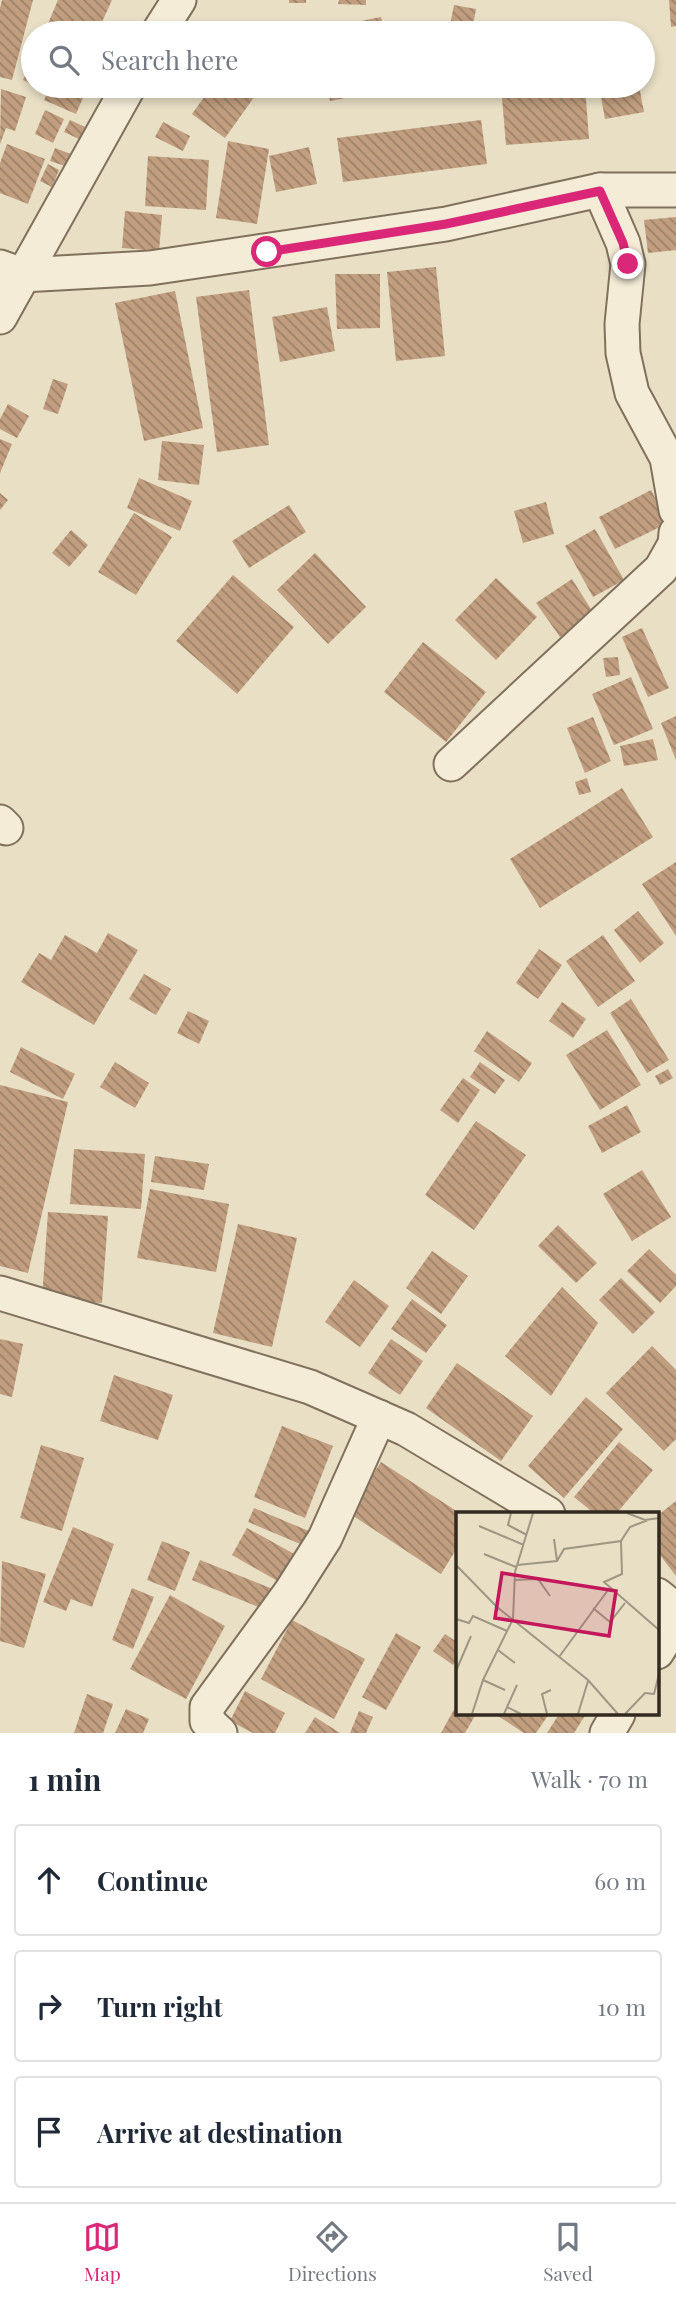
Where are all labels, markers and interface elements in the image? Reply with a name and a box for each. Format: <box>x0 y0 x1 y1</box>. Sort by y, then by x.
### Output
search box <box>21 21 655 98</box>
icon: search <box>45 41 83 79</box>
text: Search here <box>101 42 238 77</box>
route start <box>251 236 282 267</box>
route end <box>612 248 643 279</box>
inset map <box>456 1512 658 1716</box>
text: 1 min <box>28 1759 102 1799</box>
text: Walk · 70 m <box>531 1763 648 1794</box>
icon: ahead <box>30 1861 68 1899</box>
text: Continue <box>97 1863 208 1898</box>
text: 60 m <box>594 1865 646 1896</box>
icon: right <box>30 1987 68 2025</box>
text: Turn right <box>97 1989 223 2024</box>
text: 10 m <box>598 1991 646 2022</box>
icon: arrive <box>30 2113 68 2151</box>
text: Arrive at destination <box>97 2115 343 2150</box>
tab: Map <box>83 2218 121 2286</box>
tab: Directions <box>288 2218 377 2286</box>
tab: Saved <box>543 2218 593 2286</box>

